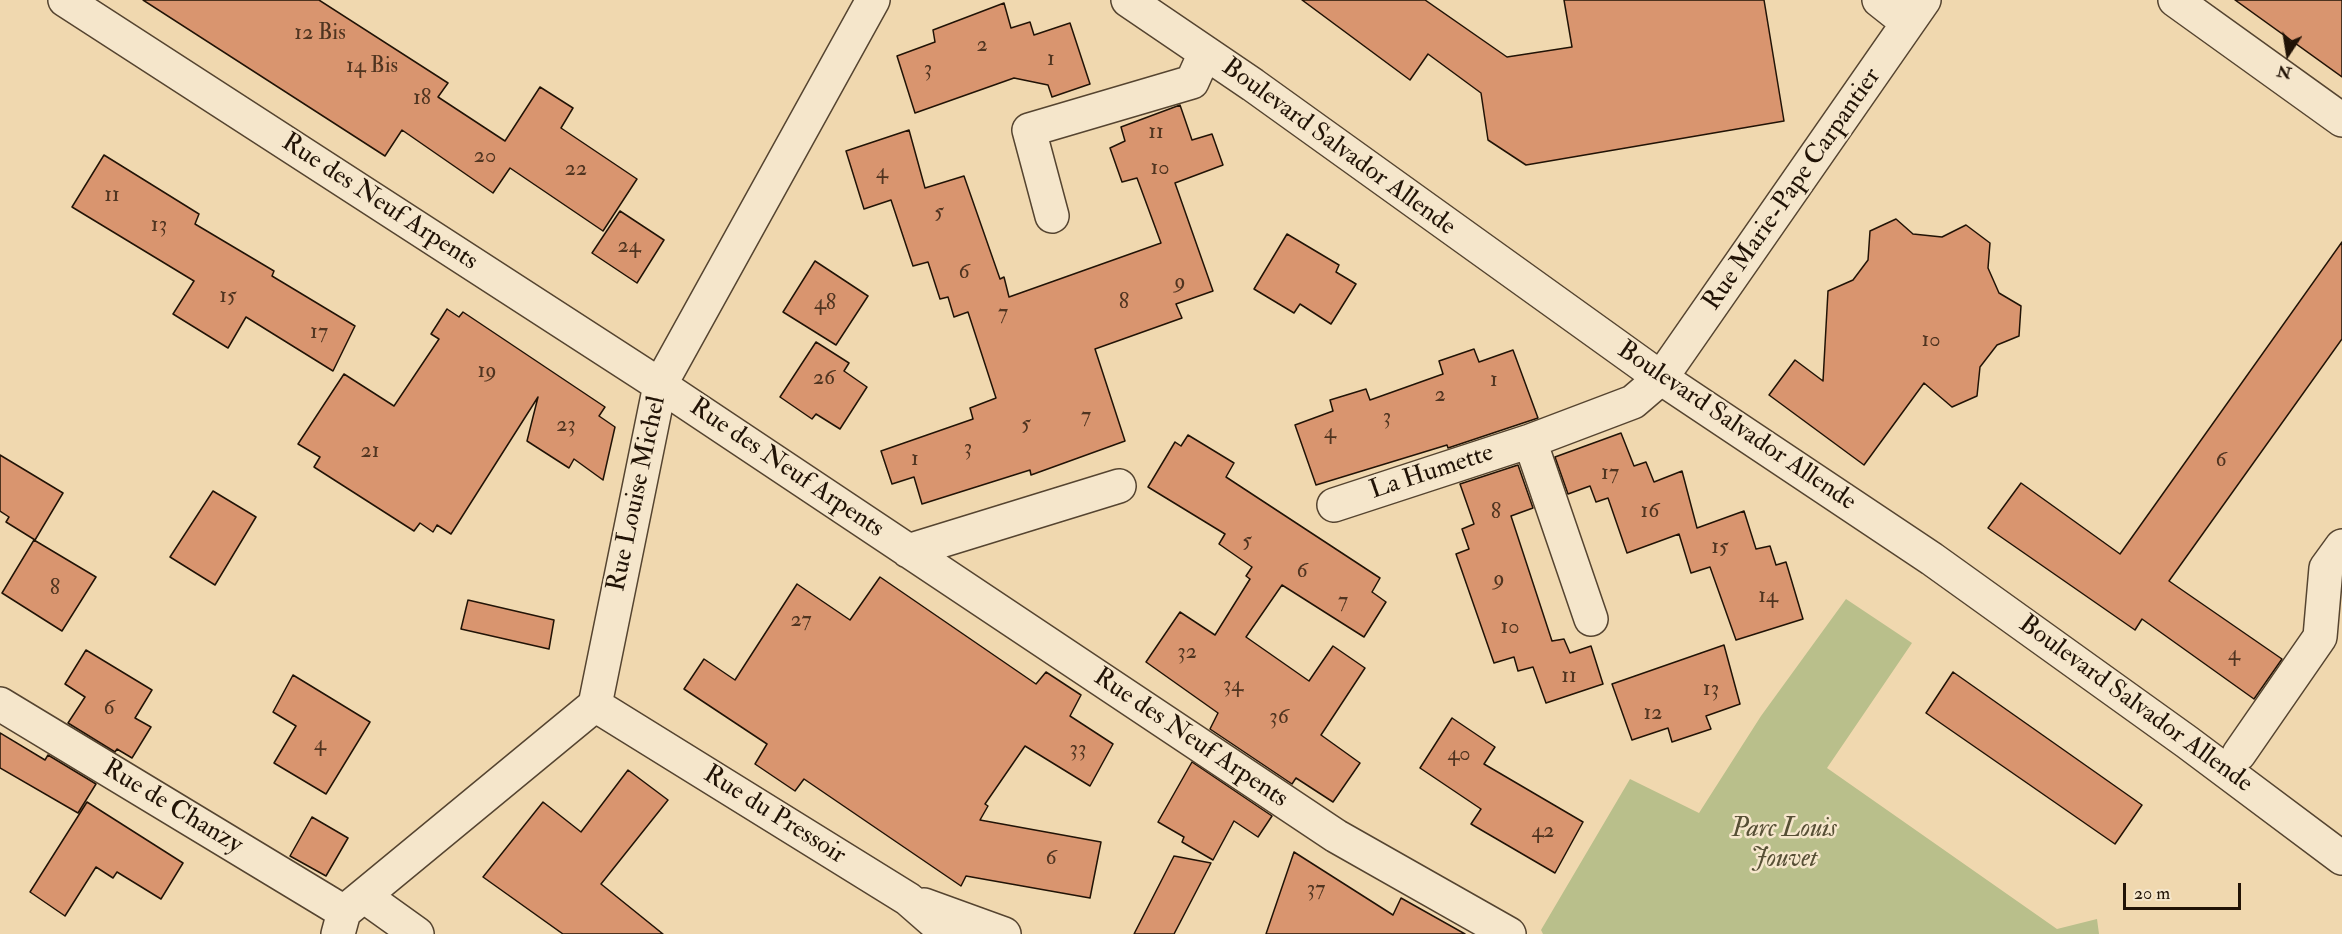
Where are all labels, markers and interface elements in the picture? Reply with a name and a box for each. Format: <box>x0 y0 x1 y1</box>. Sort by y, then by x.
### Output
house number: 12 Bis <box>294 21 346 47</box>
north arrow <box>2258 24 2318 84</box>
house number: 2 <box>976 33 988 59</box>
house number: 1 <box>1047 47 1055 73</box>
street label: Boulevard Salvador Allende <box>1215 53 1461 243</box>
house number: 14 Bis <box>346 54 398 80</box>
house number: 3 <box>924 57 932 83</box>
text: N <box>2275 60 2293 83</box>
street label: Rue Marie-Pape Carpantier <box>1697 63 1889 317</box>
house number: 18 <box>413 86 431 112</box>
house number: 11 <box>1148 120 1164 146</box>
street label: Rue des Neuf Arpents <box>275 128 483 278</box>
house number: 20 <box>474 144 496 170</box>
house number: 10 <box>1150 156 1170 182</box>
house number: 22 <box>565 157 587 183</box>
house number: 4 <box>876 160 888 186</box>
house number: 11 <box>104 183 120 209</box>
house number: 5 <box>934 200 944 226</box>
house number: 13 <box>151 213 167 239</box>
house number: 24 <box>617 234 641 260</box>
house number: 6 <box>958 260 970 286</box>
house number: 9 <box>1174 270 1186 296</box>
house number: 15 <box>219 284 237 310</box>
house number: 8 <box>1119 290 1129 316</box>
house number: 48 <box>814 291 836 317</box>
house number: 7 <box>998 301 1008 327</box>
house number: 17 <box>310 320 328 346</box>
house number: 10 <box>1921 328 1941 354</box>
street label: Boulevard Salvador Allende <box>1611 335 1861 519</box>
house number: 19 <box>477 359 497 385</box>
house number: 26 <box>813 366 835 392</box>
house number: 1 <box>1490 368 1498 394</box>
house number: 2 <box>1434 383 1446 409</box>
street label: Rue des Neuf Arpents <box>683 392 889 546</box>
street label: Rue Louise Michel <box>602 394 674 594</box>
house number: 7 <box>1081 404 1091 430</box>
house number: 3 <box>1383 405 1391 431</box>
house number: 5 <box>1021 412 1031 438</box>
house number: 23 <box>556 413 576 439</box>
house number: 4 <box>1324 420 1336 446</box>
house number: 3 <box>964 436 972 462</box>
street label: La Humette <box>1366 438 1498 508</box>
house number: 21 <box>360 439 380 465</box>
house number: 1 <box>911 447 919 473</box>
house number: 6 <box>2215 448 2227 474</box>
house number: 17 <box>1601 461 1619 487</box>
house number: 16 <box>1641 499 1659 525</box>
house number: 8 <box>1491 500 1501 526</box>
house number: 5 <box>1242 529 1252 555</box>
house number: 15 <box>1711 535 1729 561</box>
house number: 6 <box>1296 559 1308 585</box>
house number: 9 <box>1493 567 1505 593</box>
house number: 8 <box>50 576 60 602</box>
house number: 14 <box>1758 584 1778 610</box>
house number: 7 <box>1338 589 1348 615</box>
house number: 27 <box>790 608 812 634</box>
street label: Boulevard Salvador Allende <box>2012 610 2258 800</box>
house number: 10 <box>1500 615 1520 641</box>
house number: 32 <box>1177 640 1197 666</box>
house number: 4 <box>2228 642 2240 668</box>
street label: Rue des Neuf Arpents <box>1087 662 1293 816</box>
house number: 11 <box>1561 664 1577 690</box>
house number: 34 <box>1223 673 1243 699</box>
house number: 13 <box>1703 677 1719 703</box>
house number: 6 <box>103 696 115 722</box>
house number: 12 <box>1643 701 1663 727</box>
house number: 36 <box>1269 705 1289 731</box>
house number: 4 <box>314 732 326 758</box>
house number: 33 <box>1070 737 1086 763</box>
house number: 40 <box>1447 742 1471 768</box>
street label: Rue de Chanzy <box>96 754 248 862</box>
street label: Rue du Pressoir <box>697 760 851 872</box>
park label: Parc Louis Jouvet <box>1731 814 1837 876</box>
house number: 42 <box>1531 819 1555 845</box>
house number: 6 <box>1045 846 1057 872</box>
scale bar <box>2126 871 2244 909</box>
house number: 37 <box>1307 877 1325 903</box>
text: 20 m <box>2134 882 2170 905</box>

